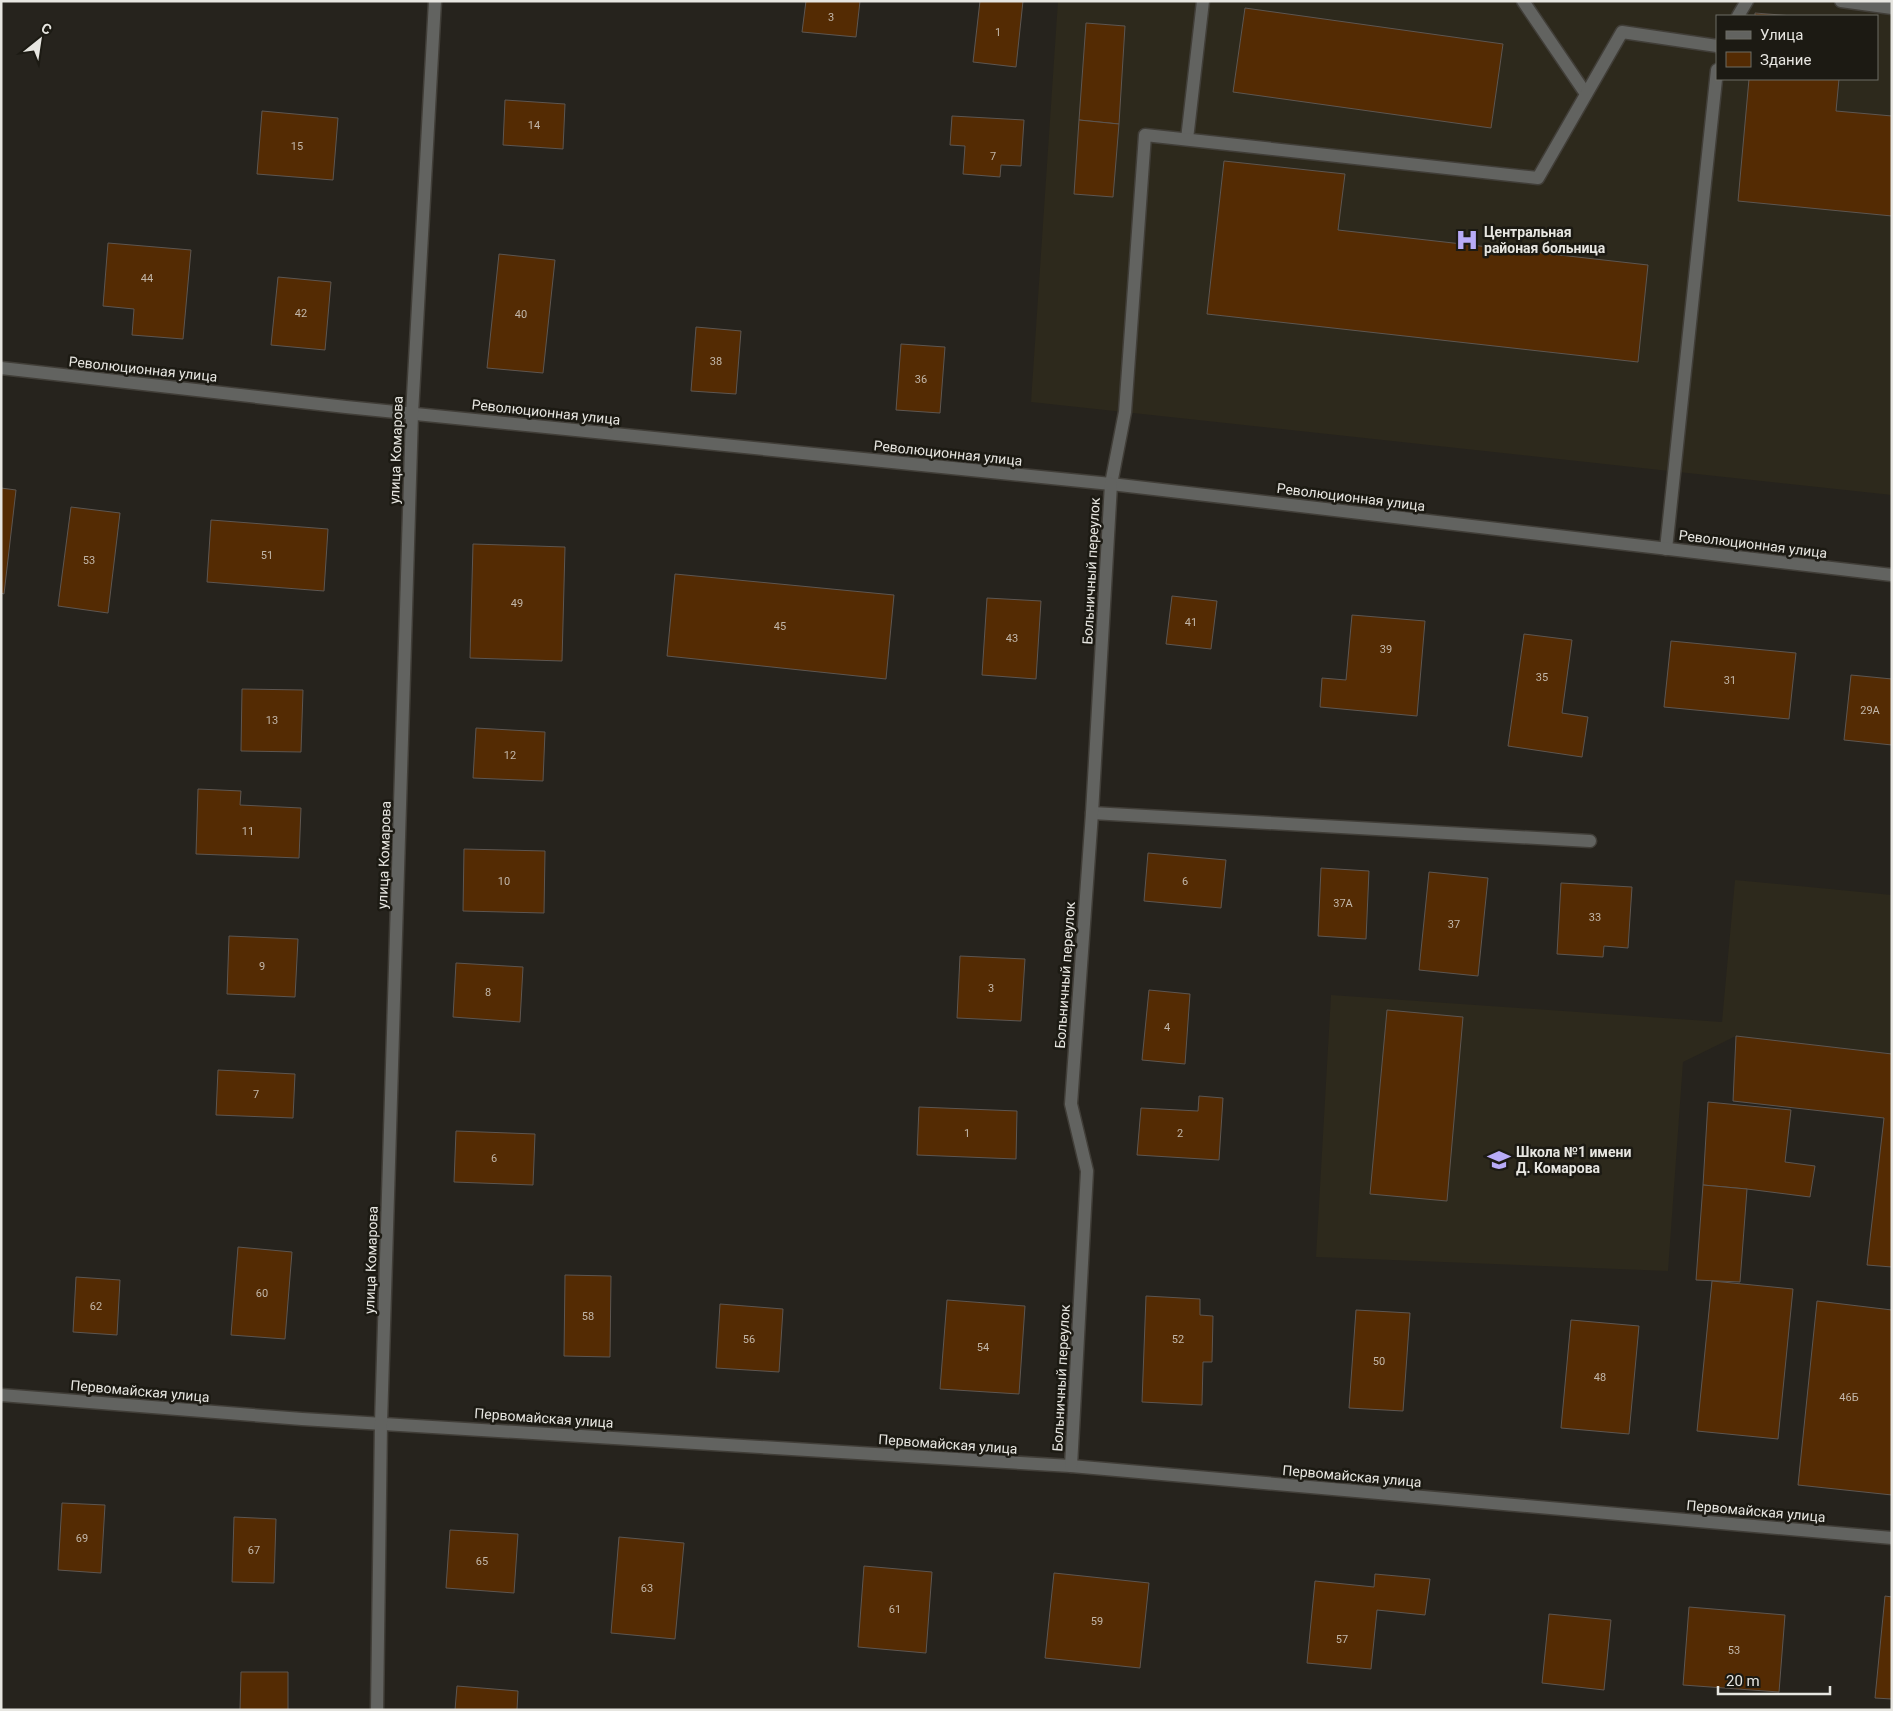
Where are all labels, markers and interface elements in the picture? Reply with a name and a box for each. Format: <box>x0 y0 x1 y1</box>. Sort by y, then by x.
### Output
house number: 3 <box>828 11 834 24</box>
north arrow <box>15 15 65 65</box>
legend <box>1716 15 1878 80</box>
text: С <box>39 20 54 38</box>
house number: 1 <box>995 26 1001 39</box>
text: Улица <box>1760 26 1803 44</box>
text: Здание <box>1760 51 1811 69</box>
house number: 14 <box>528 119 540 132</box>
house number: 15 <box>291 140 303 153</box>
house number: 7 <box>990 150 996 163</box>
place label: Центральная районая больница <box>1484 224 1606 256</box>
hospital icon: Центральная районая больница <box>1454 227 1480 253</box>
house number: 44 <box>141 272 153 285</box>
house number: 42 <box>295 307 307 320</box>
house number: 40 <box>515 308 527 321</box>
street label: Революционная улица <box>68 353 218 385</box>
house number: 38 <box>710 355 722 368</box>
house number: 36 <box>915 373 927 386</box>
street label: улица Комарова <box>386 396 406 504</box>
street label: Революционная улица <box>471 396 621 428</box>
street label: Революционная улица <box>873 437 1023 469</box>
street label: Революционная улица <box>1276 480 1426 514</box>
street label: Больничный переулок <box>1079 497 1103 645</box>
street label: Революционная улица <box>1678 527 1828 561</box>
house number: 51 <box>261 549 273 562</box>
house number: 53 <box>83 554 95 567</box>
house number: 49 <box>511 597 523 610</box>
house number: 41 <box>1185 616 1197 629</box>
house number: 45 <box>774 620 786 633</box>
house number: 43 <box>1006 632 1018 645</box>
house number: 39 <box>1380 643 1392 656</box>
house number: 35 <box>1536 671 1548 684</box>
house number: 31 <box>1724 674 1736 687</box>
house number: 29А <box>1860 704 1881 717</box>
house number: 13 <box>266 714 278 727</box>
house number: 12 <box>504 749 516 762</box>
street label: улица Комарова <box>374 801 394 909</box>
house number: 11 <box>242 825 254 838</box>
house number: 10 <box>498 875 510 888</box>
house number: 6 <box>1182 875 1188 888</box>
house number: 37А <box>1333 897 1354 910</box>
street label: Больничный переулок <box>1052 901 1078 1049</box>
house number: 33 <box>1589 911 1601 924</box>
house number: 37 <box>1448 918 1460 931</box>
house number: 9 <box>259 960 265 973</box>
house number: 3 <box>988 982 994 995</box>
house number: 8 <box>485 986 491 999</box>
house number: 4 <box>1164 1021 1170 1034</box>
house number: 7 <box>253 1088 259 1101</box>
house number: 1 <box>964 1127 970 1140</box>
house number: 2 <box>1177 1127 1183 1140</box>
place label: Школа №1 имени Д. Комарова <box>1516 1144 1631 1176</box>
school or university icon: Школа №1 имени Д. Комарова <box>1486 1147 1512 1173</box>
house number: 6 <box>491 1152 497 1165</box>
street label: улица Комарова <box>361 1206 381 1314</box>
house number: 60 <box>256 1287 268 1300</box>
house number: 62 <box>90 1300 102 1313</box>
street label: Больничный переулок <box>1049 1304 1073 1452</box>
house number: 58 <box>582 1310 594 1323</box>
house number: 56 <box>743 1333 755 1346</box>
house number: 52 <box>1172 1333 1184 1346</box>
house number: 54 <box>977 1341 989 1354</box>
house number: 50 <box>1373 1355 1385 1368</box>
house number: 48 <box>1594 1371 1606 1384</box>
street label: Первомайская улица <box>70 1377 210 1405</box>
house number: 46Б <box>1839 1391 1859 1404</box>
street label: Первомайская улица <box>474 1405 614 1431</box>
street label: Первомайская улица <box>878 1431 1018 1457</box>
street label: Первомайская улица <box>1282 1462 1422 1490</box>
street label: Первомайская улица <box>1686 1497 1826 1525</box>
house number: 69 <box>76 1532 88 1545</box>
house number: 67 <box>248 1544 260 1557</box>
house number: 65 <box>476 1555 488 1568</box>
house number: 63 <box>641 1582 653 1595</box>
house number: 61 <box>889 1603 901 1616</box>
house number: 59 <box>1091 1615 1103 1628</box>
house number: 57 <box>1336 1633 1348 1646</box>
house number: 53 <box>1728 1644 1740 1657</box>
scale bar <box>1718 1664 1830 1696</box>
text: 20 m <box>1726 1672 1760 1690</box>

